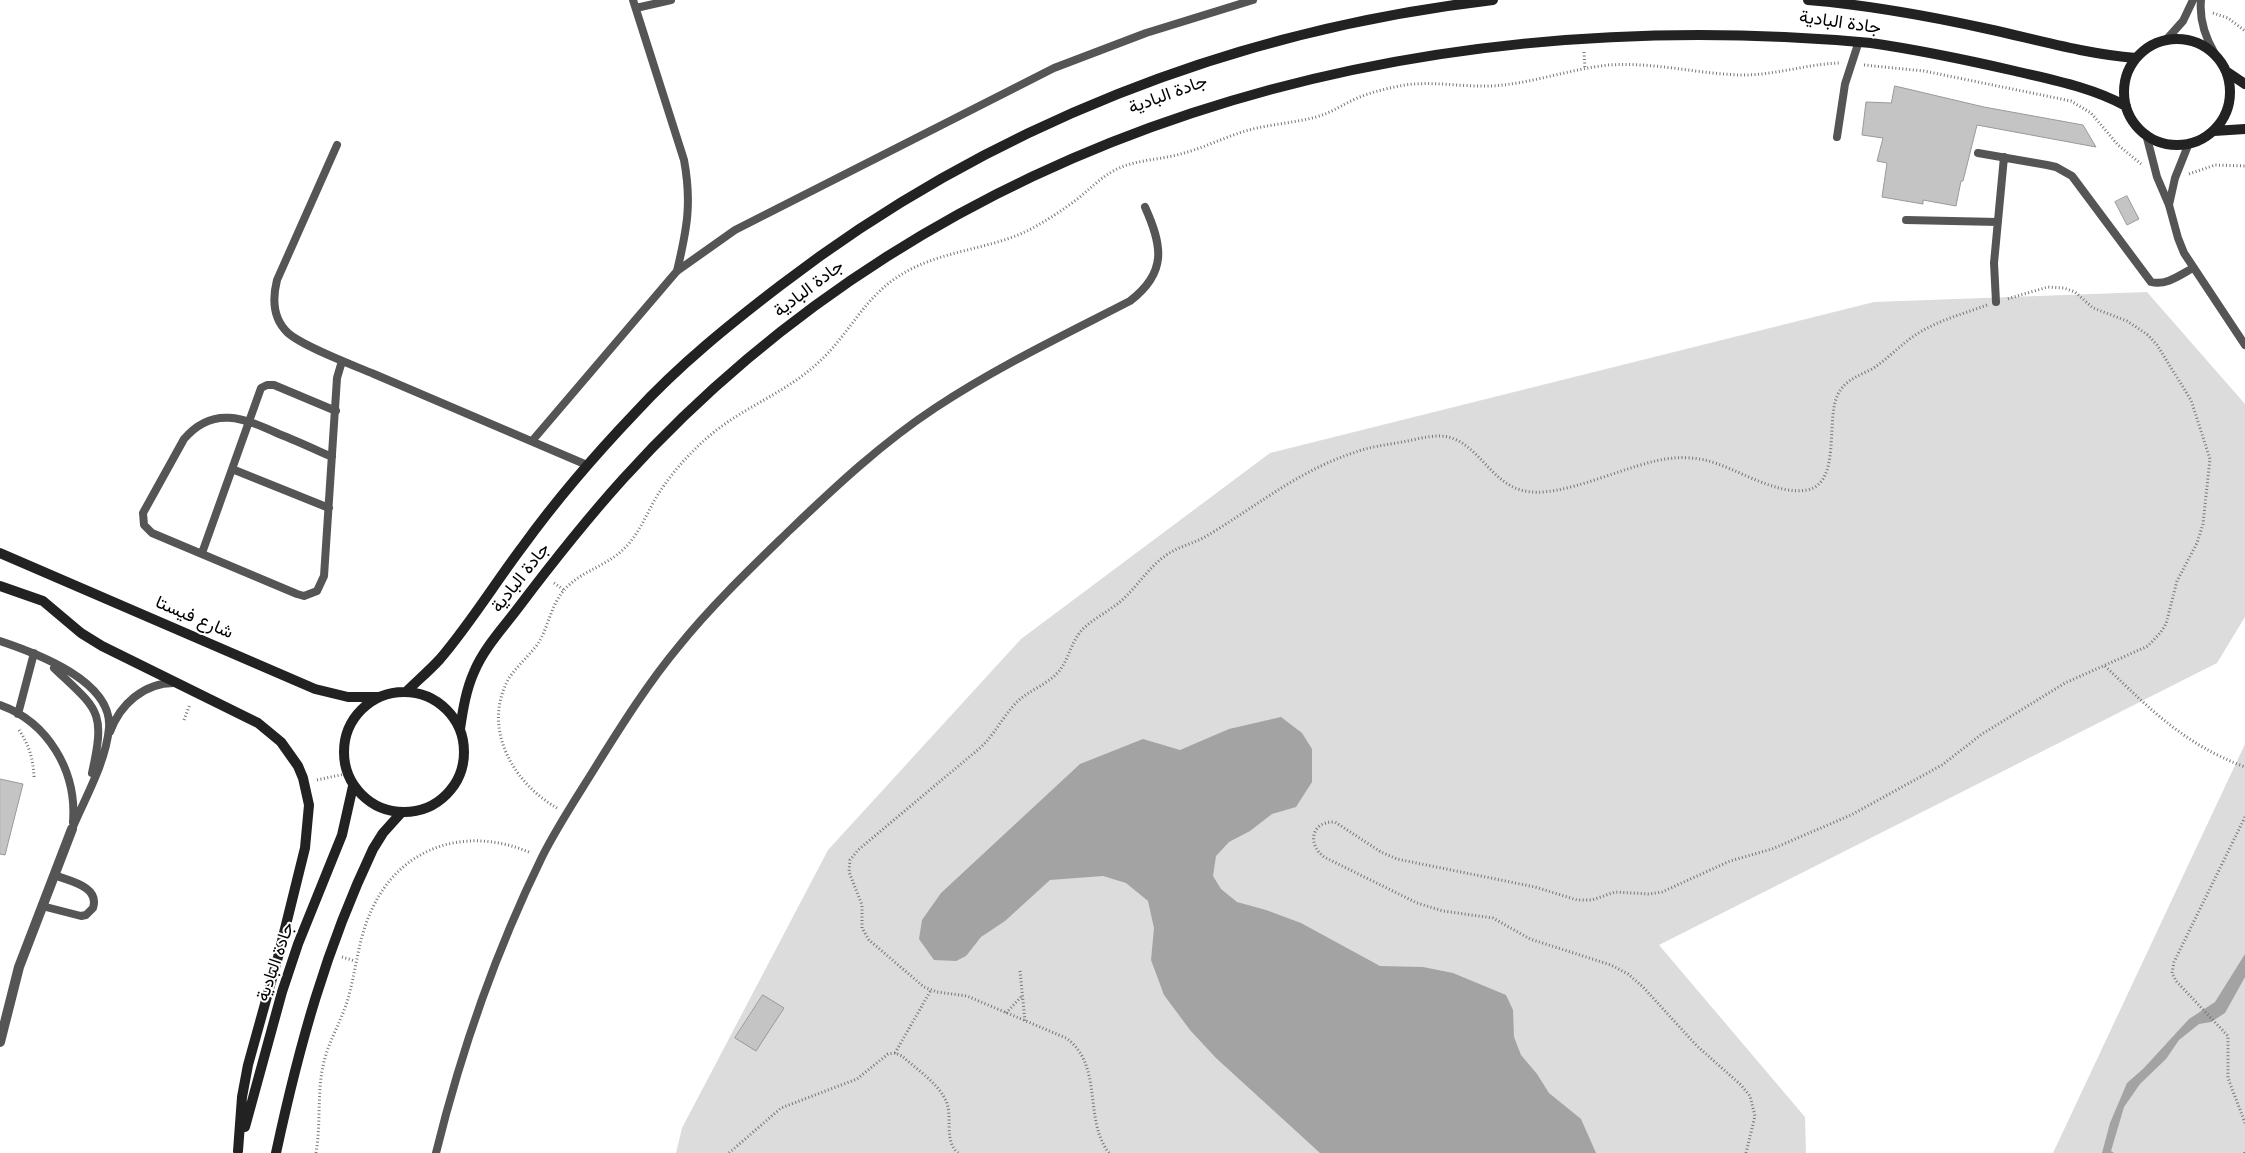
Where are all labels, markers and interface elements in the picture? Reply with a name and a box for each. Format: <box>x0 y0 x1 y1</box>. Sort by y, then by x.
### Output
street label: جادة البادية <box>1798 7 1882 39</box>
street label: جادة البادية <box>1126 71 1210 119</box>
street label: جادة البادية <box>770 256 848 322</box>
street label: جادة البادية <box>487 539 555 617</box>
street label: شارع فيستا <box>152 592 236 644</box>
street label: جادة البادية <box>252 920 300 1004</box>

